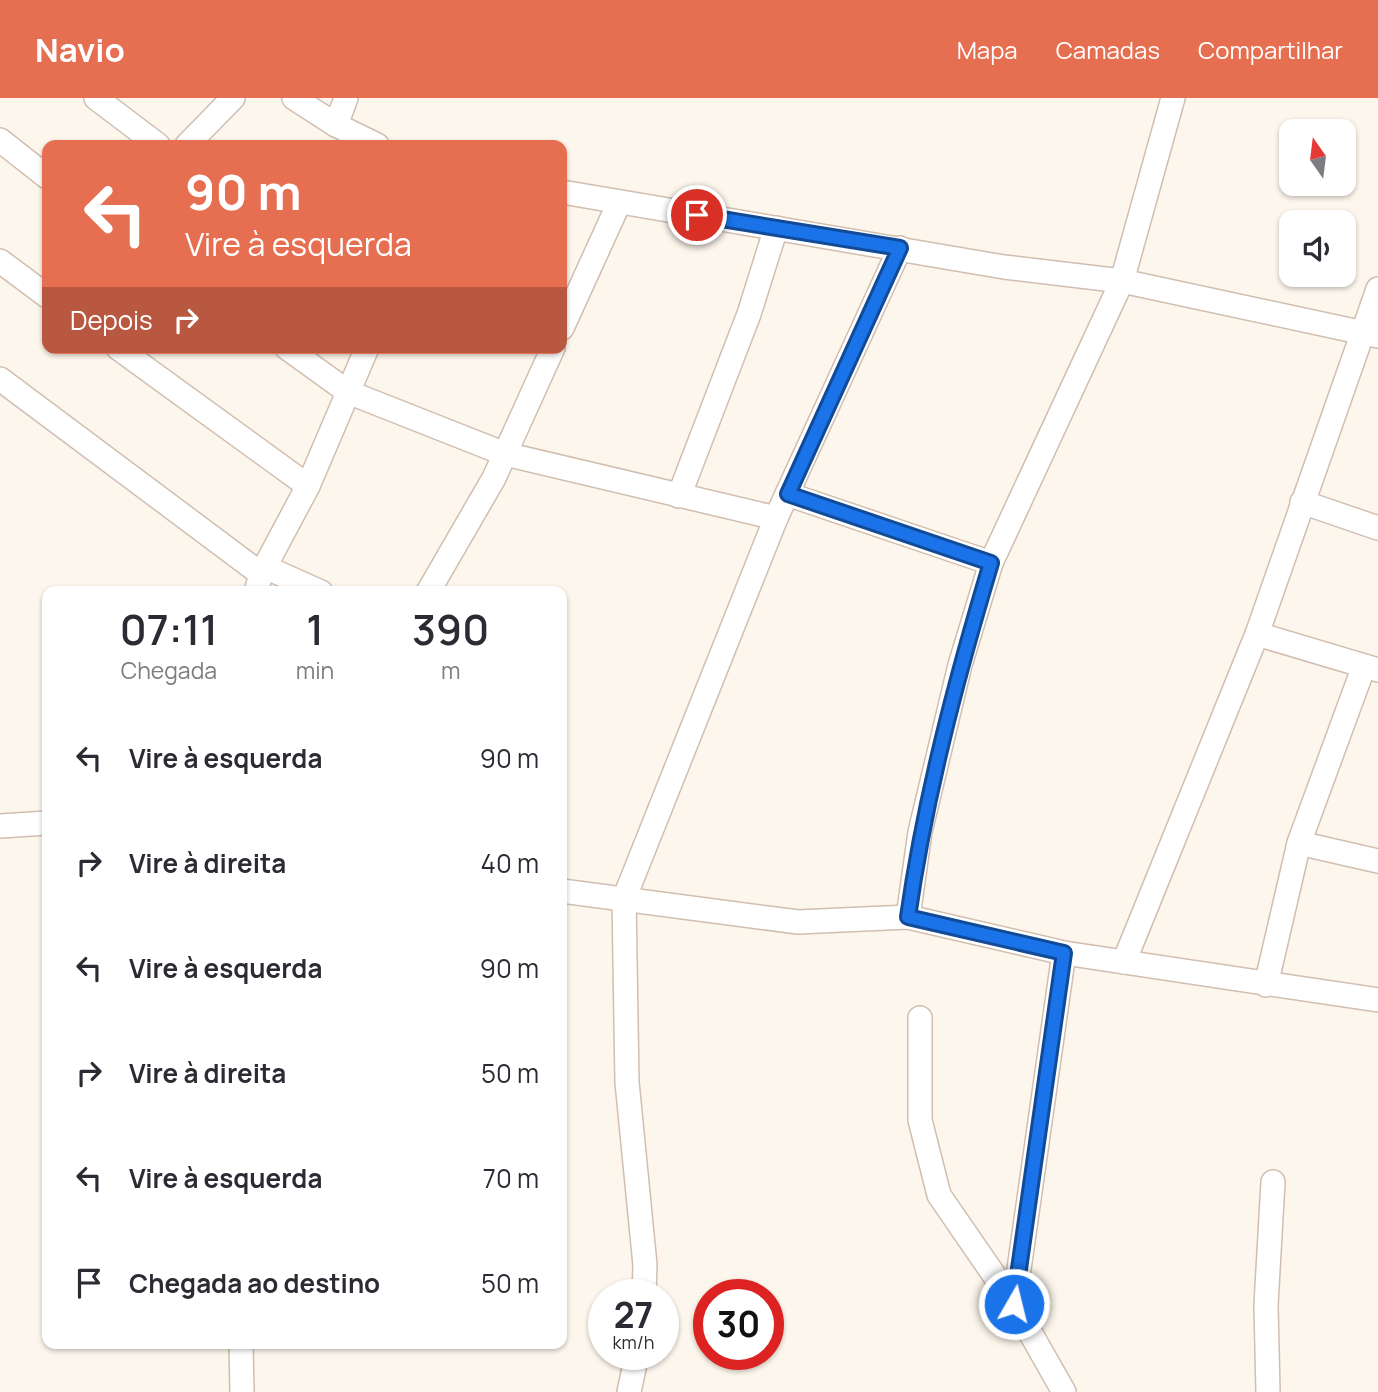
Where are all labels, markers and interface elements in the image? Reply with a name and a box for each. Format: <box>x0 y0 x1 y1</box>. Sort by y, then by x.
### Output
text: Navio <box>35 27 125 72</box>
text: Mapa <box>957 33 1018 66</box>
text: Camadas <box>1056 33 1160 66</box>
text: Compartilhar <box>1198 33 1343 66</box>
north arrow <box>1279 119 1356 196</box>
map controls <box>1279 119 1356 287</box>
text: 90 m <box>185 158 302 225</box>
icon: left <box>70 168 161 259</box>
pin <box>667 185 727 245</box>
icon: arrive <box>678 196 716 234</box>
button: sound <box>1279 210 1356 287</box>
text: Vire à esquerda <box>185 222 412 266</box>
icon: right <box>167 301 205 339</box>
text: Depois <box>70 302 153 338</box>
text: 07:11 <box>120 600 218 658</box>
text: 1 <box>306 600 324 658</box>
text: 390 <box>412 600 489 658</box>
text: Chegada <box>121 654 217 686</box>
text: min <box>296 654 334 686</box>
text: m <box>441 654 460 686</box>
icon: left <box>70 739 108 777</box>
text: Vire à esquerda <box>129 740 322 776</box>
text: 90 m <box>480 740 539 776</box>
icon: right <box>70 844 108 882</box>
text: Vire à direita <box>129 845 286 881</box>
text: 40 m <box>481 845 539 881</box>
icon: left <box>70 949 108 987</box>
text: Vire à esquerda <box>129 950 322 986</box>
text: 90 m <box>480 950 539 986</box>
icon: right <box>70 1054 108 1092</box>
text: Vire à direita <box>129 1055 286 1091</box>
text: 50 m <box>481 1055 539 1091</box>
icon: left <box>70 1159 108 1197</box>
text: Vire à esquerda <box>129 1160 322 1196</box>
text: 70 m <box>483 1160 539 1196</box>
icon: arrive <box>70 1264 108 1302</box>
text: Chegada ao destino <box>129 1265 380 1301</box>
text: 50 m <box>481 1265 539 1301</box>
position arrow <box>977 1267 1051 1341</box>
speed limit sign: 30 <box>693 1279 784 1370</box>
text: 27 <box>614 1291 653 1339</box>
text: km/h <box>613 1330 654 1354</box>

